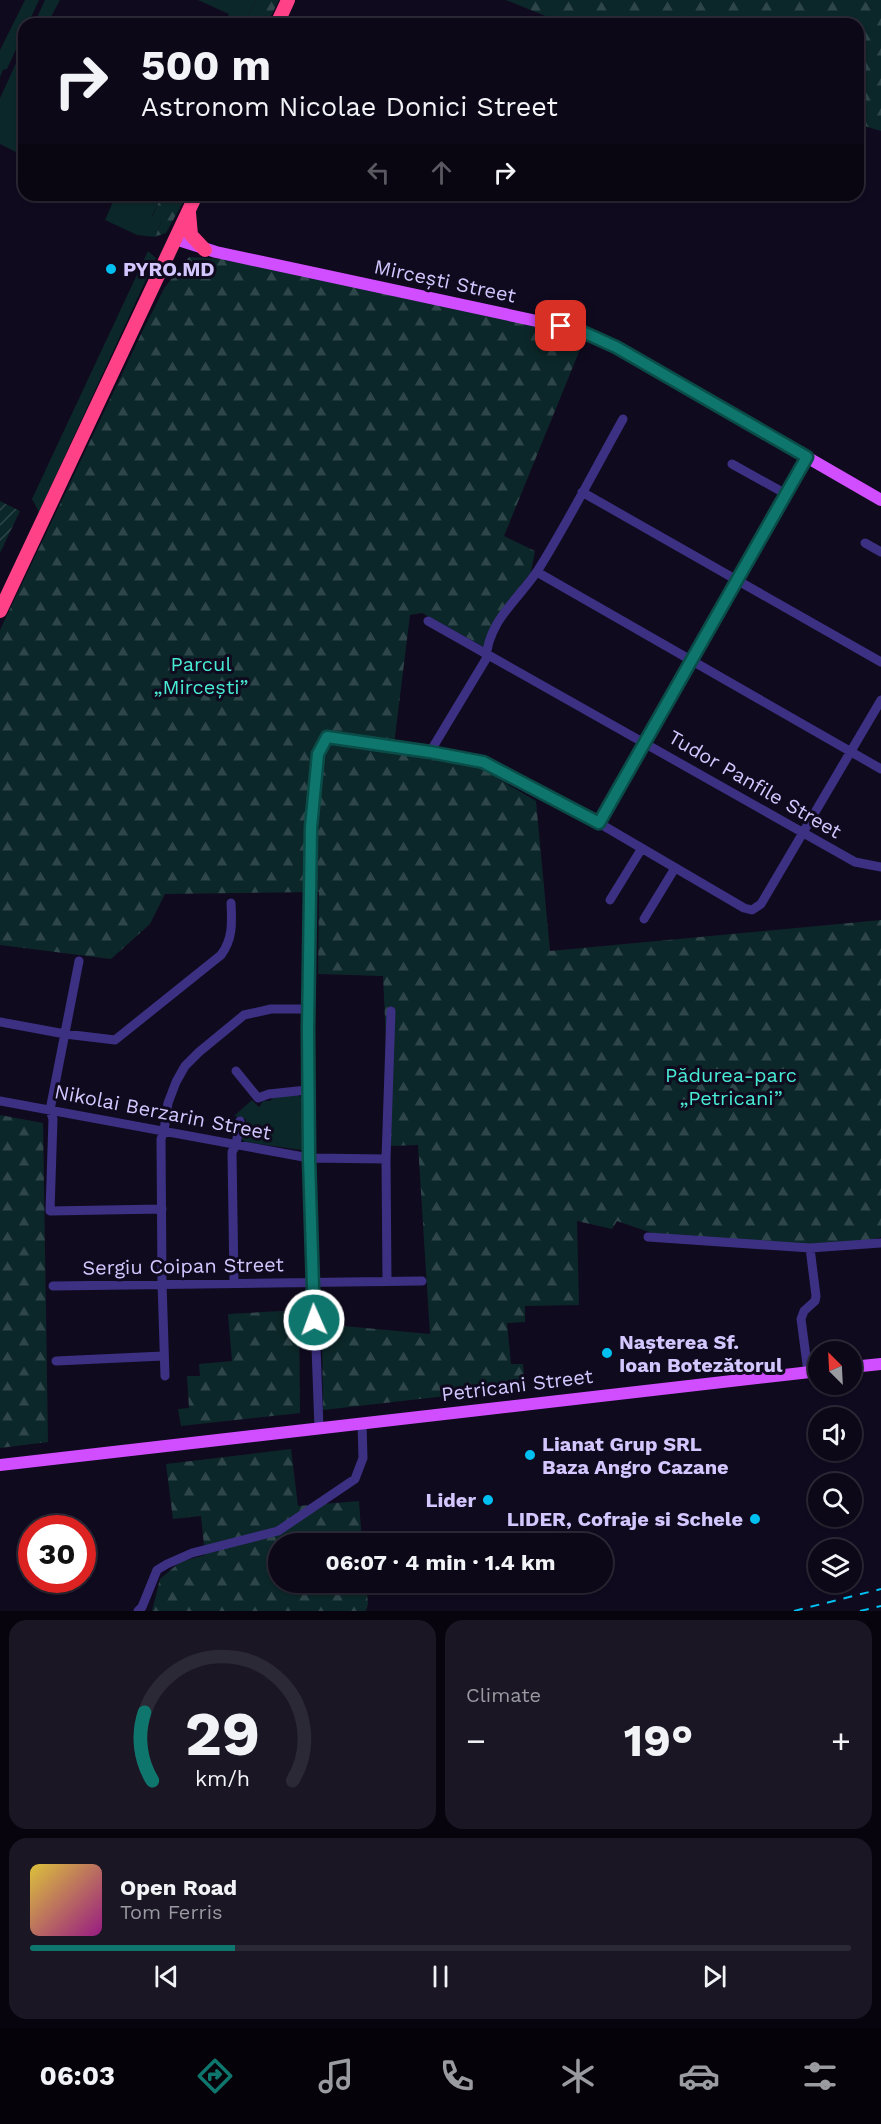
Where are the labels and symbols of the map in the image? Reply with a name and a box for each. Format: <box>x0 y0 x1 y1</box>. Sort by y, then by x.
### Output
street label: Mircești Street <box>372 254 519 308</box>
place label: PYRO.MD <box>123 257 215 281</box>
marker: PYRO.MD <box>104 262 118 276</box>
pin <box>535 300 586 351</box>
park label: Parcul „Mircești” <box>154 652 248 699</box>
street label: Tudor Panfile Street <box>664 725 846 844</box>
park label: Pădurea-parc „Petricani” <box>665 1063 797 1110</box>
street label: Nikolai Berzarin Street <box>53 1079 274 1145</box>
street label: Sergiu Coipan Street <box>82 1252 285 1280</box>
position arrow <box>282 1288 346 1352</box>
place label: Nașterea Sf. Ioan Botezătorul <box>619 1330 783 1377</box>
north arrow <box>808 1341 862 1395</box>
marker: Nașterea Sf. Ioan Botezătorul <box>600 1346 614 1360</box>
street label: Petricani Street <box>440 1364 595 1406</box>
place label: Lianat Grup SRL Baza Angro Cazane <box>542 1432 729 1479</box>
marker: Lianat Grup SRL Baza Angro Cazane <box>523 1448 537 1462</box>
place label: Lider <box>425 1488 476 1512</box>
marker: Lider <box>481 1493 495 1507</box>
place label: LIDER, Cofraje si Schele <box>507 1507 743 1531</box>
marker: LIDER, Cofraje si Schele <box>748 1512 762 1526</box>
speed limit sign: 30 <box>18 1515 96 1593</box>

